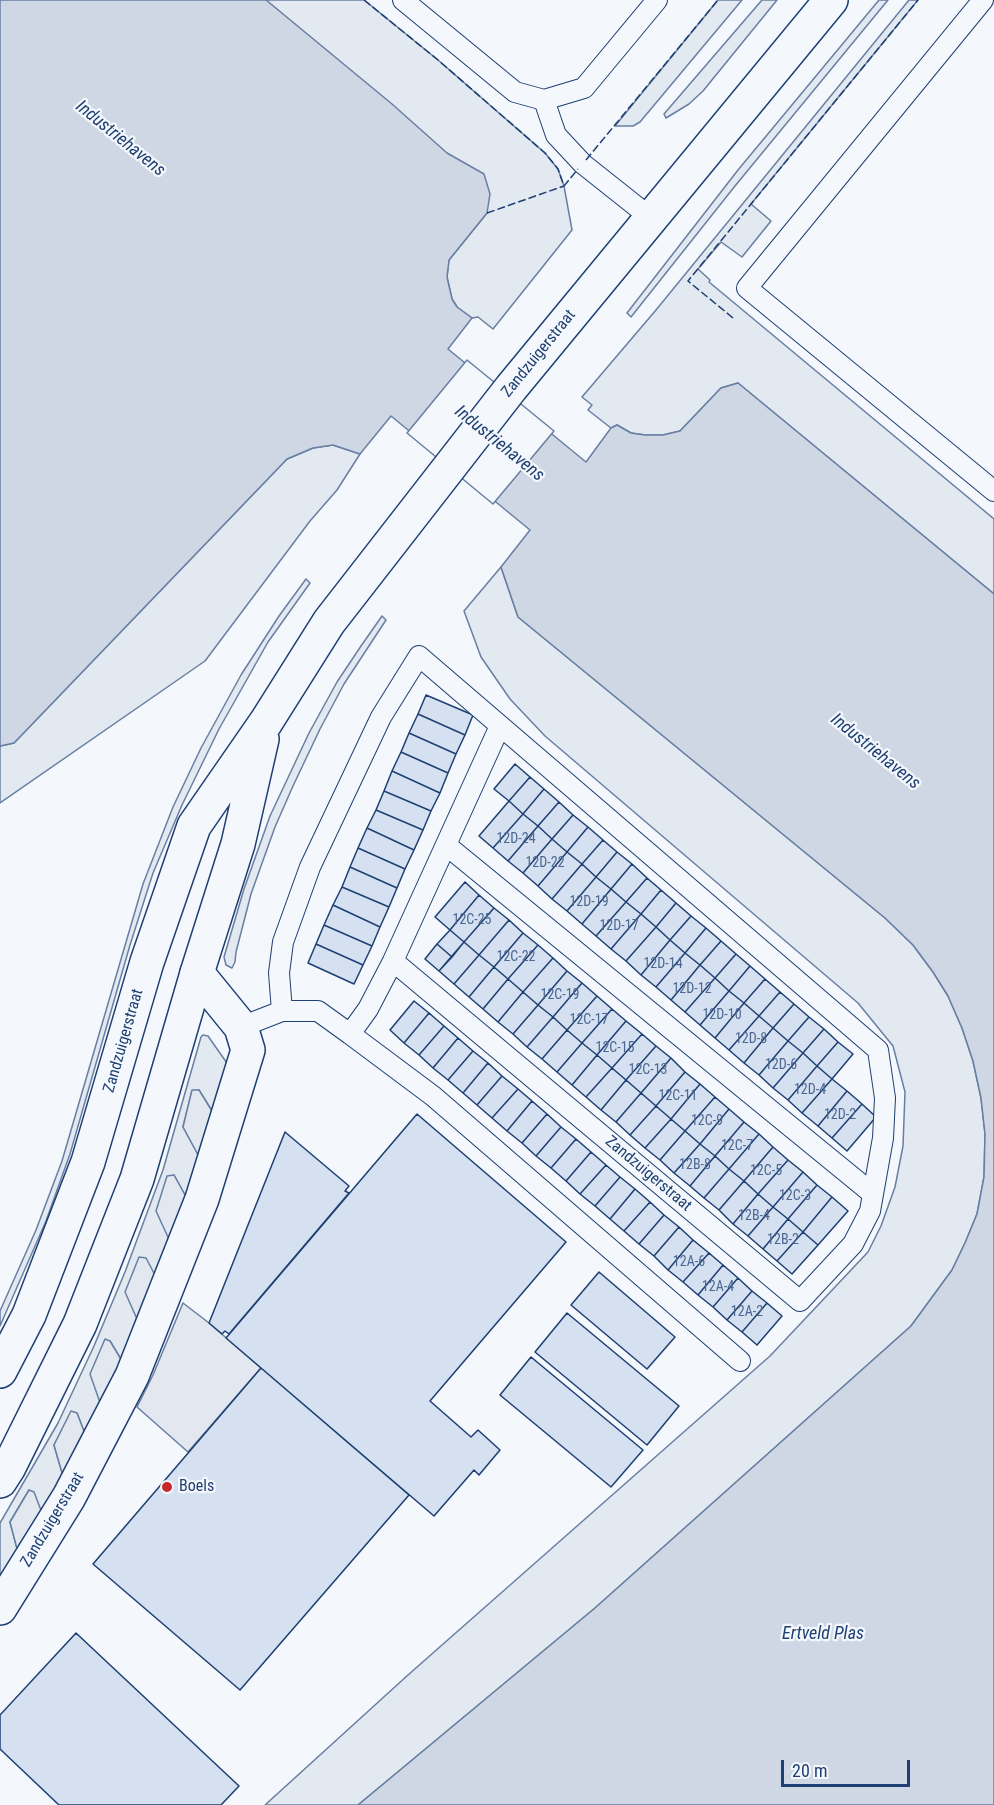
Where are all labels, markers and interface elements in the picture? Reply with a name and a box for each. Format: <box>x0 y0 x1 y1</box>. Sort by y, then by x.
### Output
water label: Industriehavens <box>71 96 169 182</box>
street label: Zandzuigerstraat <box>498 306 580 402</box>
water label: Industriehavens <box>450 401 548 487</box>
water label: Industriehavens <box>826 709 924 795</box>
house number: 12D-24 <box>496 831 536 847</box>
house number: 12D-22 <box>525 855 565 871</box>
house number: 12D-19 <box>569 894 609 910</box>
house number: 12C-25 <box>452 912 492 928</box>
house number: 12D-17 <box>599 918 639 934</box>
house number: 12C-22 <box>496 949 536 965</box>
house number: 12D-14 <box>643 956 683 972</box>
house number: 12D-12 <box>672 981 712 997</box>
street label: Zandzuigerstraat <box>100 987 148 1095</box>
house number: 12C-19 <box>540 987 580 1003</box>
house number: 12D-10 <box>702 1007 742 1023</box>
house number: 12C-17 <box>569 1012 609 1028</box>
house number: 12D-8 <box>735 1031 767 1047</box>
house number: 12C-15 <box>595 1040 635 1056</box>
house number: 12D-6 <box>765 1057 797 1073</box>
house number: 12C-13 <box>628 1062 668 1078</box>
house number: 12D-4 <box>794 1082 826 1098</box>
house number: 12C-11 <box>658 1088 698 1104</box>
house number: 12D-2 <box>824 1107 856 1123</box>
house number: 12C-9 <box>691 1113 723 1129</box>
street label: Zandzuigerstraat <box>601 1132 695 1216</box>
house number: 12C-7 <box>721 1138 753 1154</box>
house number: 12B-8 <box>679 1157 711 1173</box>
house number: 12C-5 <box>750 1163 782 1179</box>
house number: 12C-3 <box>779 1188 811 1204</box>
house number: 12B-4 <box>738 1208 770 1224</box>
house number: 12B-2 <box>767 1232 799 1248</box>
house number: 12A-6 <box>673 1254 705 1270</box>
house number: 12A-4 <box>702 1279 734 1295</box>
house number: 12A-2 <box>731 1304 763 1320</box>
street label: Zandzuigerstraat <box>17 1469 89 1571</box>
place label: Boels <box>179 1477 214 1497</box>
marker: Boels <box>160 1480 174 1494</box>
water label: Ertveld Plas <box>782 1623 864 1645</box>
scale bar <box>784 1748 913 1786</box>
text: 20 m <box>792 1760 827 1781</box>

